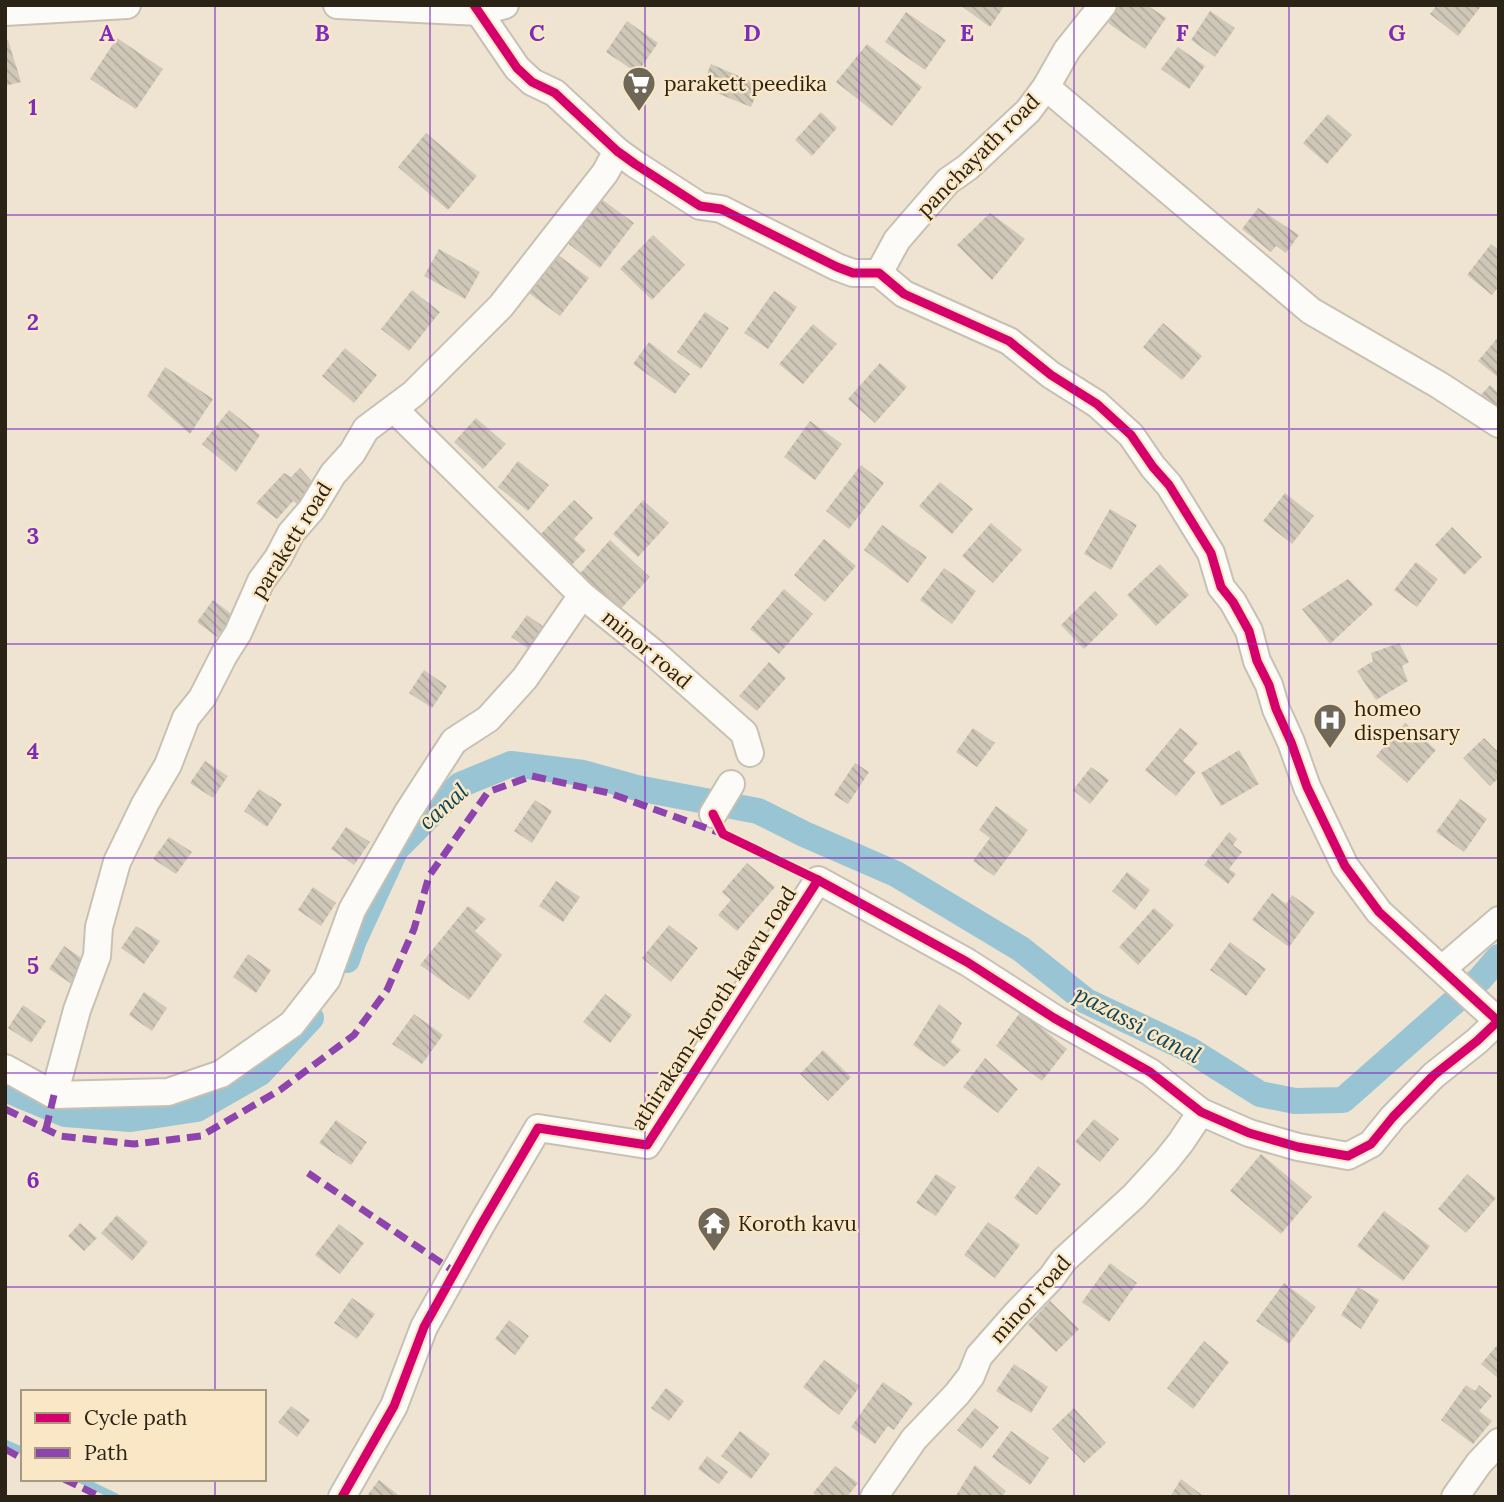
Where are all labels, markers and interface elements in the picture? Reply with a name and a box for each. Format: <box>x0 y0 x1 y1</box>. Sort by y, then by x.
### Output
text: A <box>99 18 115 47</box>
text: B <box>314 18 330 47</box>
text: C <box>529 18 545 47</box>
text: D <box>743 18 761 47</box>
text: E <box>960 18 974 47</box>
text: F <box>1175 18 1189 47</box>
text: G <box>1388 18 1406 47</box>
supermarket icon: parakett peedika <box>620 64 658 113</box>
place label: parakett peedika <box>664 70 827 97</box>
street label: panchayath road <box>911 88 1045 222</box>
text: 1 <box>28 92 38 121</box>
text: 2 <box>27 307 39 336</box>
street label: parakett road <box>245 477 337 603</box>
text: 3 <box>27 521 39 550</box>
street label: minor road <box>597 604 697 694</box>
place label: homeo dispensary <box>1354 695 1460 746</box>
hospital icon: homeo dispensary <box>1311 701 1349 750</box>
text: 4 <box>27 736 39 765</box>
water label: canal <box>412 776 474 836</box>
street label: athirakam-koroth kaavu road <box>624 881 802 1135</box>
text: 5 <box>27 951 39 980</box>
water label: pazassi canal <box>1070 979 1207 1070</box>
text: 6 <box>26 1165 40 1194</box>
temple icon: Koroth kavu <box>695 1204 733 1253</box>
place label: Koroth kavu <box>738 1210 857 1237</box>
street label: minor road <box>984 1249 1076 1349</box>
legend <box>21 1390 266 1481</box>
text: Cycle path <box>84 1404 187 1431</box>
text: Path <box>84 1439 128 1466</box>

